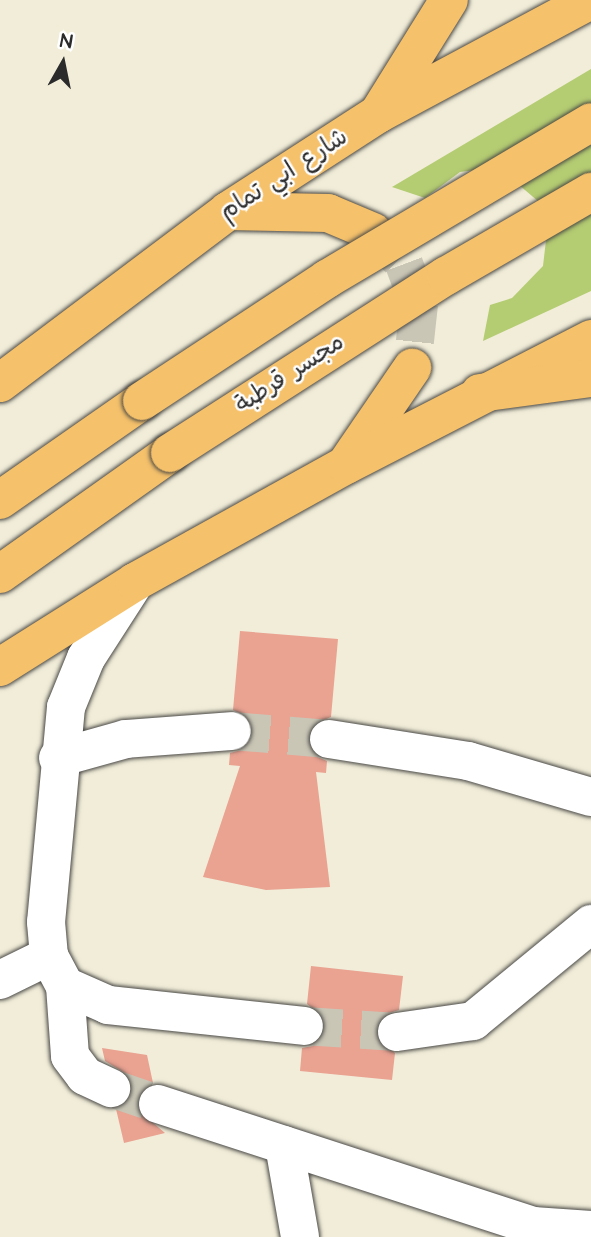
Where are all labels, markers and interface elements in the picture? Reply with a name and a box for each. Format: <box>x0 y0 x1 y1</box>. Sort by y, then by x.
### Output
text: N <box>58 27 74 56</box>
north arrow <box>28 28 98 98</box>
street label: شارع ابي تمام <box>215 123 353 227</box>
street label: مجسر قرطبة <box>230 328 350 420</box>

